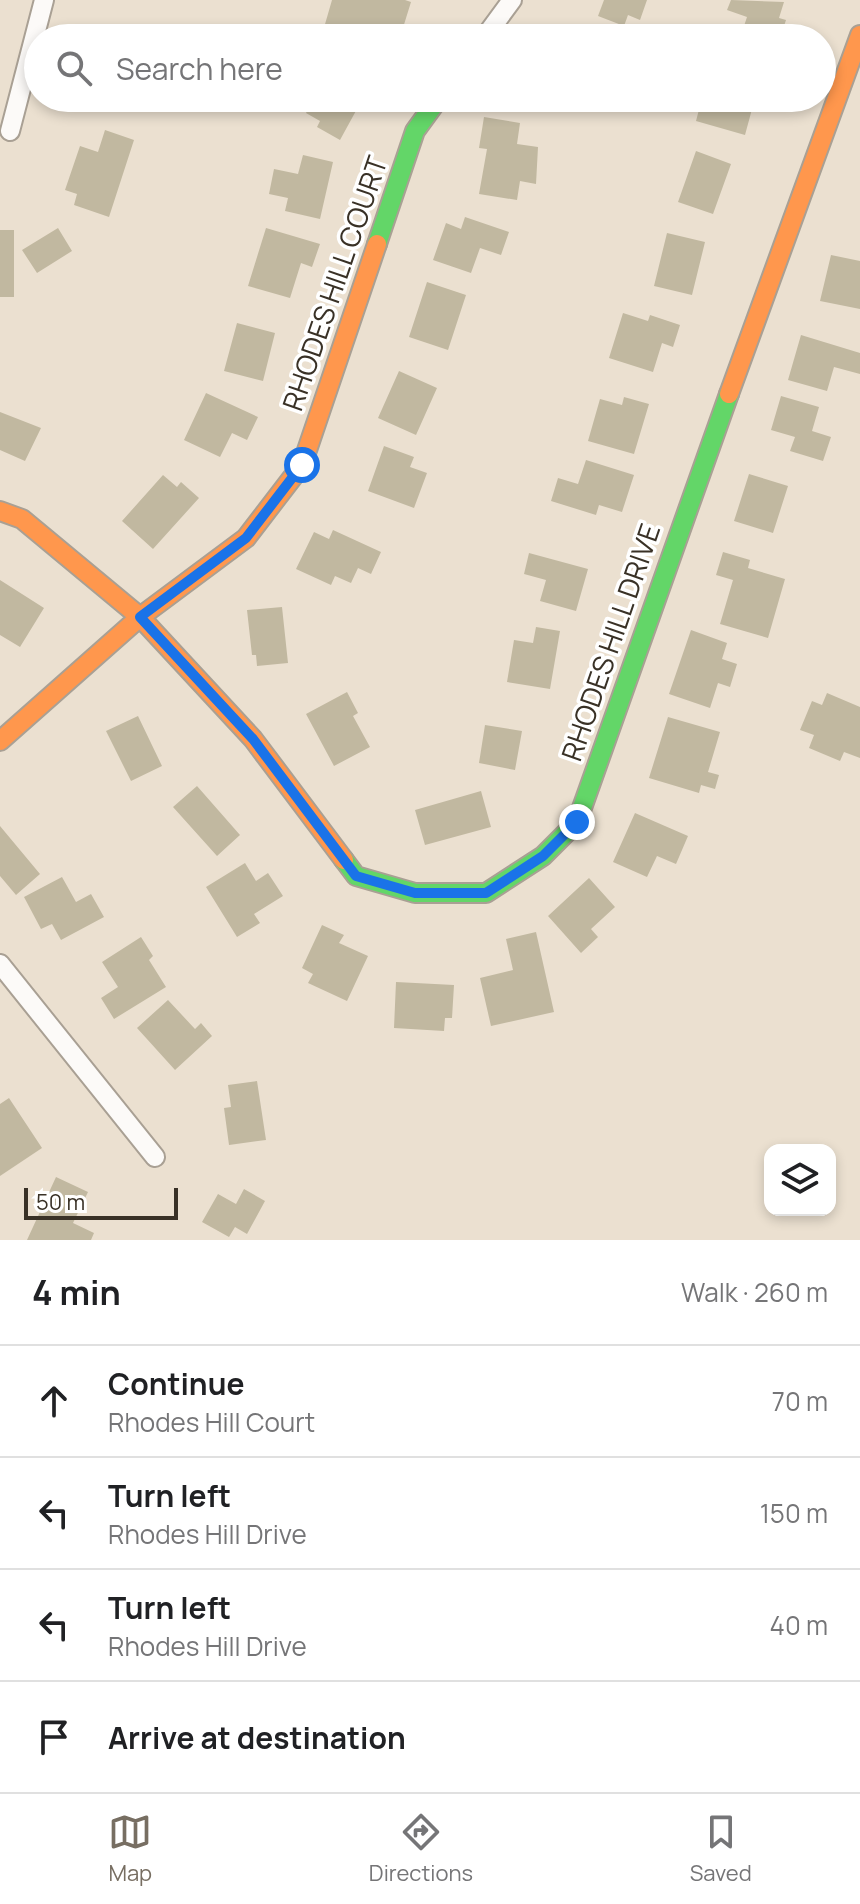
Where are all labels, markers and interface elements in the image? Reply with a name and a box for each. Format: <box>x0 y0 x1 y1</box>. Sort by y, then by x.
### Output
search box <box>24 24 836 112</box>
icon: search <box>52 46 96 90</box>
text: Search here <box>116 48 283 89</box>
street label: RHODES HILL COURT <box>273 150 395 415</box>
route start <box>284 447 320 483</box>
street label: RHODES HILL DRIVE <box>552 518 668 766</box>
route end <box>559 804 595 840</box>
map controls <box>764 1144 836 1216</box>
button: layers <box>764 1144 836 1216</box>
scale bar <box>24 1184 178 1220</box>
text: 50 m <box>36 1187 85 1217</box>
text: 4 min <box>32 1269 121 1315</box>
text: Walk · 260 m <box>681 1274 828 1310</box>
text: Continue <box>108 1363 244 1404</box>
icon: ahead <box>32 1379 76 1423</box>
text: 70 m <box>772 1383 828 1419</box>
text: Rhodes Hill Court <box>108 1404 315 1440</box>
text: Turn left <box>108 1475 231 1516</box>
icon: left <box>32 1491 76 1535</box>
text: 150 m <box>760 1495 828 1531</box>
text: Rhodes Hill Drive <box>108 1516 307 1552</box>
text: Turn left <box>108 1587 231 1628</box>
icon: left <box>32 1603 76 1647</box>
text: 40 m <box>770 1607 828 1643</box>
text: Rhodes Hill Drive <box>108 1628 307 1664</box>
icon: arrive <box>32 1715 76 1759</box>
text: Arrive at destination <box>108 1717 406 1758</box>
tab: Map <box>108 1810 152 1888</box>
tab: Directions <box>369 1810 473 1888</box>
tab: Saved <box>690 1810 752 1888</box>

